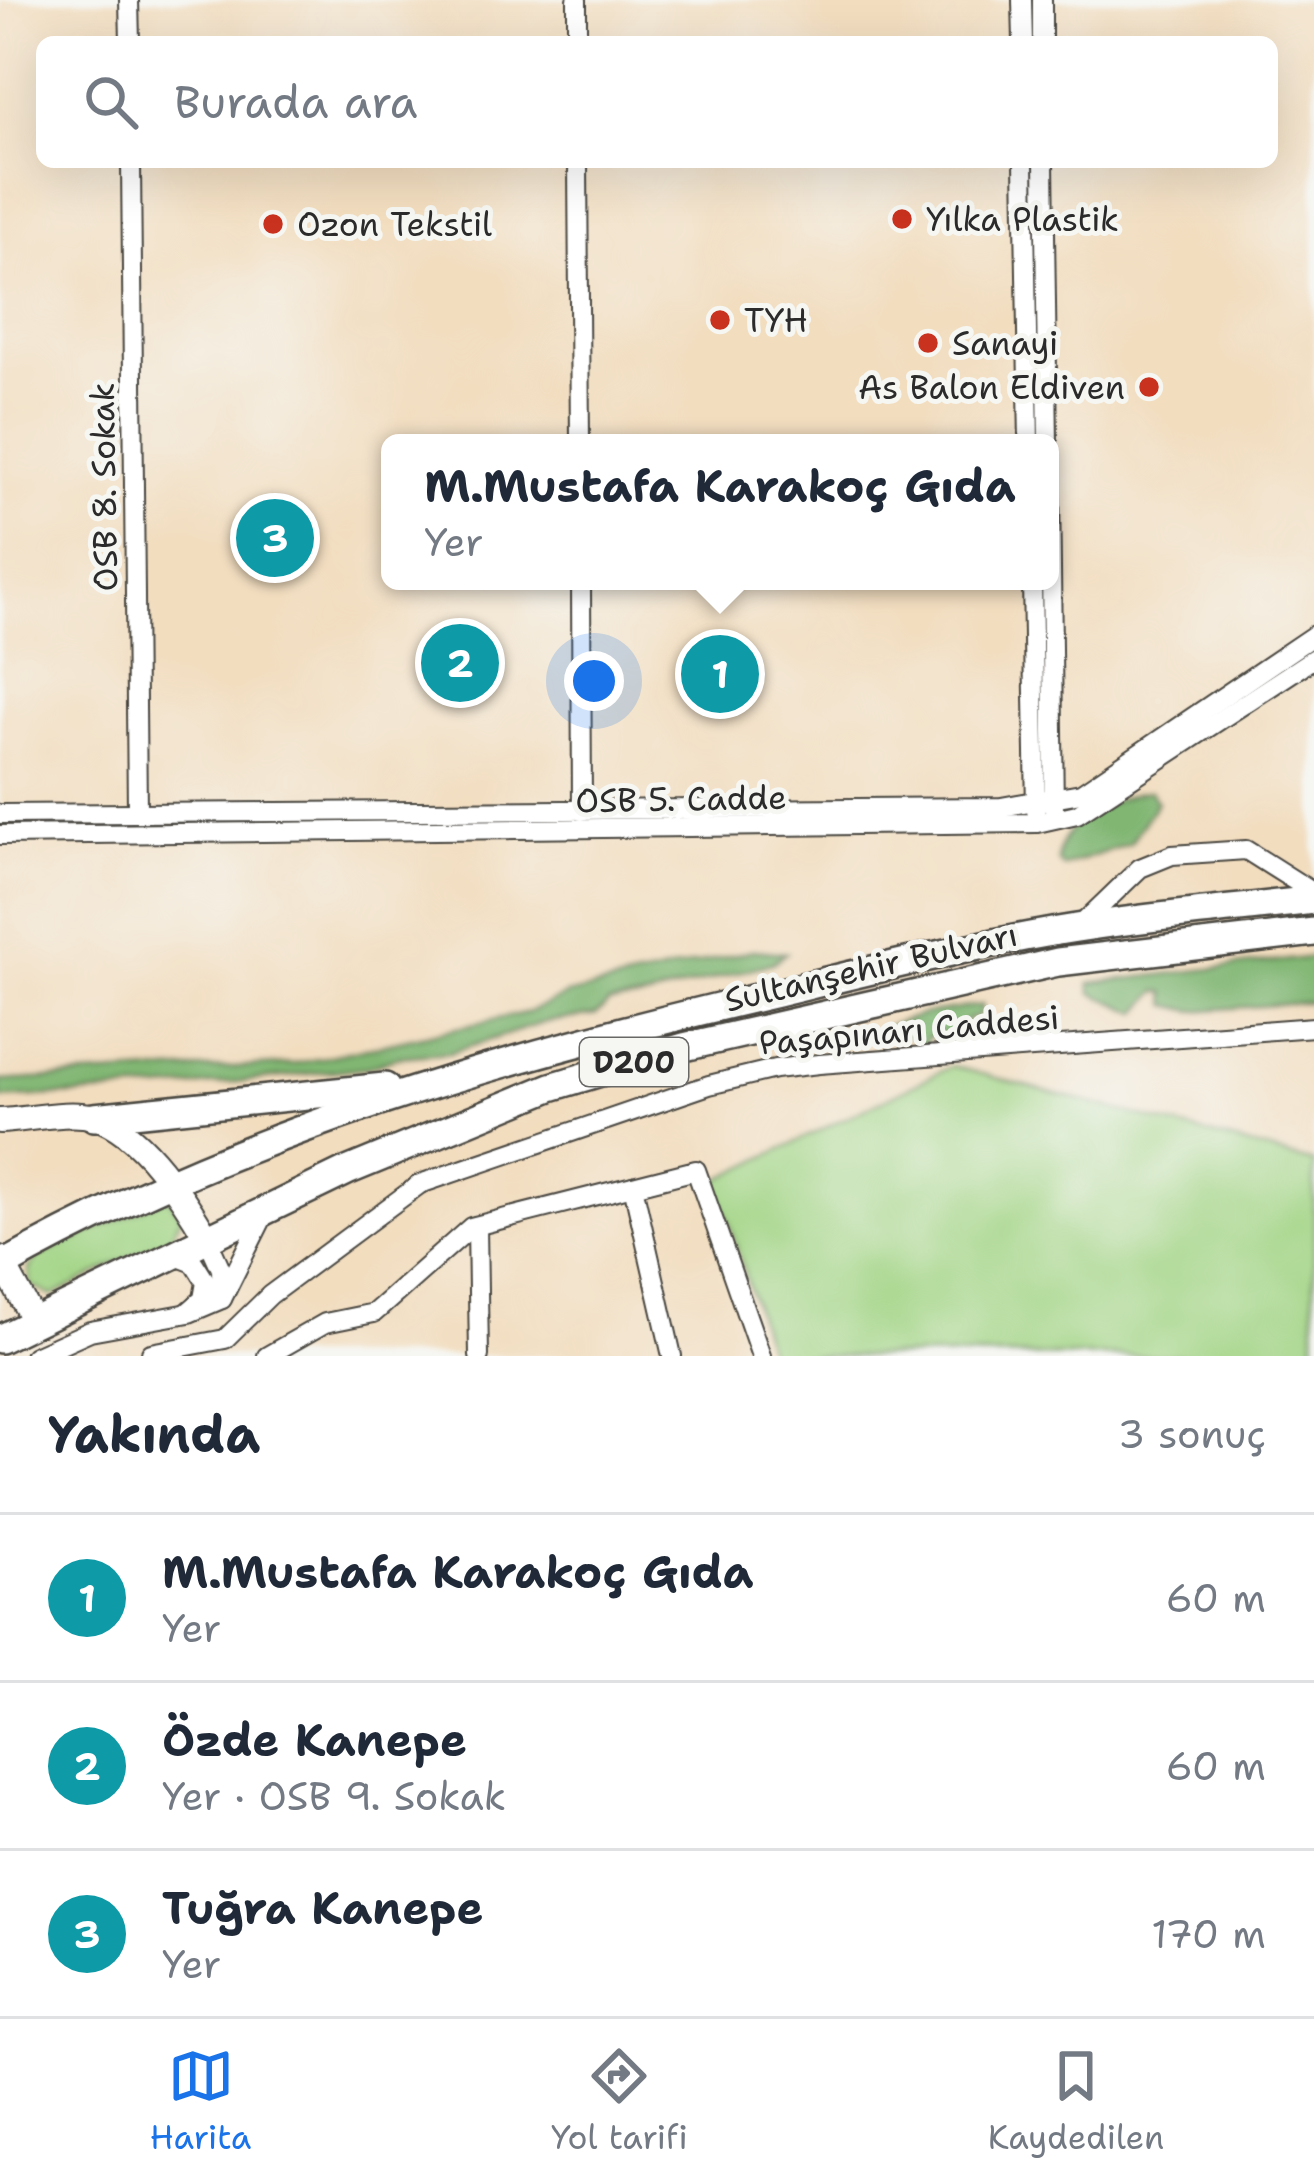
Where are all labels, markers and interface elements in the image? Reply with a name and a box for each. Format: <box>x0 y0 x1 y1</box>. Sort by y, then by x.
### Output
search box <box>36 36 1278 168</box>
icon: search <box>78 69 144 135</box>
text: Burada ara <box>174 72 417 132</box>
place label: Yılka Plastik <box>926 197 1119 242</box>
place label: Ozon Tekstil <box>297 202 492 247</box>
marker: Yılka Plastik <box>889 206 915 232</box>
marker: Ozon Tekstil <box>260 211 286 237</box>
place label: TYH <box>744 298 808 343</box>
marker: TYH <box>707 307 733 333</box>
place label: Sanayi <box>952 321 1058 366</box>
marker: Sanayi <box>915 330 941 356</box>
place label: As Balon Eldiven <box>858 365 1125 410</box>
marker: As Balon Eldiven <box>1136 374 1162 400</box>
street label: OSB 8. Sokak <box>80 382 128 592</box>
popup <box>381 434 1059 590</box>
text: M.Mustafa Karakoç Gıda <box>424 456 1016 516</box>
pin: 3 <box>236 493 314 583</box>
text: Yer <box>424 516 483 568</box>
pin: 2 <box>421 618 499 708</box>
pin: 1 <box>681 629 759 719</box>
your location <box>564 651 624 711</box>
street label: OSB 5. Cadde <box>575 775 787 823</box>
street label: Sultanşehir Bulvarı <box>720 911 1022 1023</box>
street label: Paşapınarı Caddesi <box>757 994 1061 1066</box>
road number: D200 <box>580 1038 688 1086</box>
text: Yakında <box>48 1400 260 1468</box>
text: 3 sonuç <box>1118 1408 1266 1460</box>
text: M.Mustafa Karakoç Gıda <box>162 1542 754 1602</box>
text: 1 <box>78 1572 96 1624</box>
text: 60 m <box>1166 1572 1266 1624</box>
text: Yer <box>162 1602 221 1654</box>
text: Özde Kanepe <box>162 1710 467 1770</box>
text: 2 <box>73 1740 101 1792</box>
text: 60 m <box>1166 1740 1266 1792</box>
text: Yer · OSB 9. Sokak <box>162 1770 506 1822</box>
text: Tuğra Kanepe <box>162 1878 484 1938</box>
text: 3 <box>73 1908 101 1960</box>
text: 170 m <box>1151 1908 1266 1960</box>
text: Yer <box>162 1938 221 1990</box>
tab: Harita <box>150 2043 251 2160</box>
tab: Yol tarifi <box>551 2043 688 2160</box>
tab: Kaydedilen <box>988 2043 1164 2160</box>

